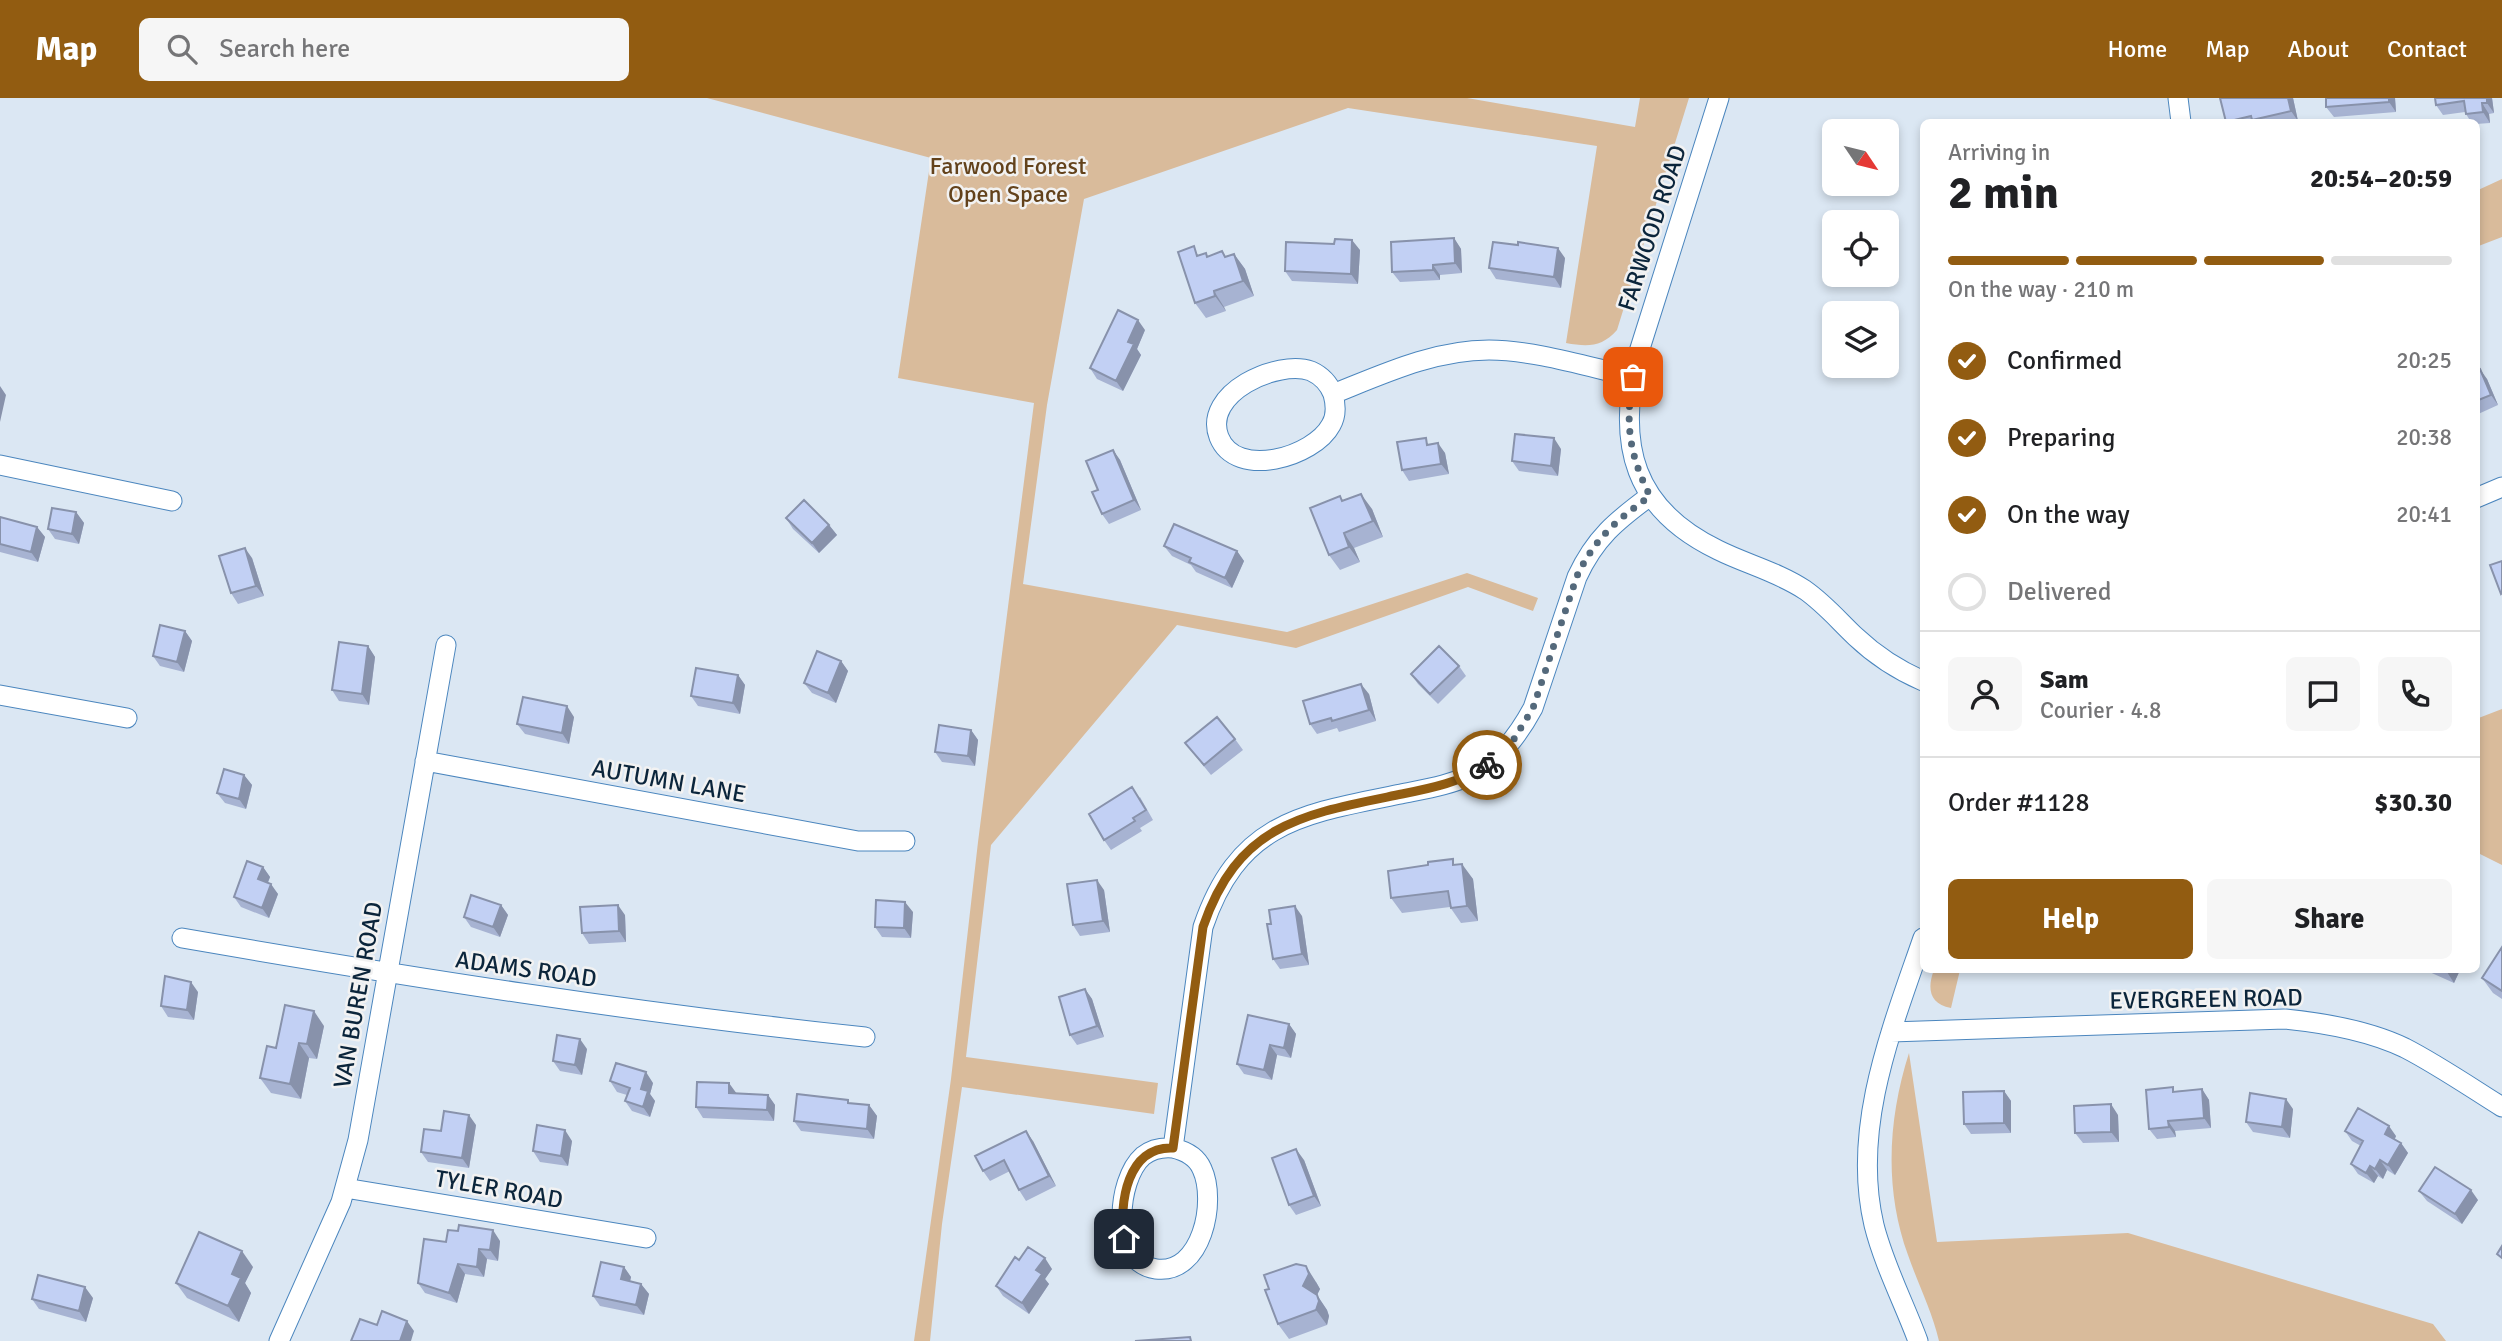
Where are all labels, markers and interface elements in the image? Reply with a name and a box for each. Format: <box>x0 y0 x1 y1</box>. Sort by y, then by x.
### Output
search box <box>139 18 629 81</box>
text: Map <box>35 29 97 70</box>
icon: search <box>163 30 201 68</box>
text: Search here <box>219 33 350 65</box>
text: Home <box>2107 34 2167 64</box>
text: Map <box>2205 34 2250 64</box>
text: About <box>2288 34 2349 64</box>
text: Contact <box>2387 34 2467 64</box>
north arrow <box>1822 119 1899 196</box>
map controls <box>1822 119 1899 378</box>
text: Arriving in <box>1948 138 2050 167</box>
street label: FARWOOD ROAD <box>1611 141 1693 315</box>
park label: Farwood Forest Open Space <box>930 151 1086 209</box>
text: 20:54–20:59 <box>2310 163 2452 195</box>
text: 2 min <box>1948 165 2059 221</box>
button: locate <box>1822 210 1899 287</box>
text: On the way · 210 m <box>1948 275 2134 304</box>
button: layers <box>1822 301 1899 378</box>
icon: check <box>1948 342 1986 380</box>
text: Confirmed <box>2007 345 2122 377</box>
text: 20:25 <box>2396 346 2452 375</box>
pin <box>1603 347 1663 407</box>
icon: bag <box>1614 358 1652 396</box>
icon: check <box>1948 419 1986 457</box>
text: Preparing <box>2007 422 2115 454</box>
text: 20:38 <box>2396 423 2452 452</box>
icon: check <box>1948 496 1986 534</box>
text: On the way <box>2007 499 2130 531</box>
text: 20:41 <box>2396 500 2452 529</box>
text: Delivered <box>2007 576 2112 608</box>
button: person <box>1948 657 2022 731</box>
button: chat <box>2286 657 2360 731</box>
button: phone <box>2378 657 2452 731</box>
text: Sam <box>2040 664 2089 696</box>
text: Courier · 4.8 <box>2040 696 2161 725</box>
courier <box>1452 730 1522 800</box>
icon: bike <box>1468 746 1506 784</box>
street label: AUTUMN LANE <box>590 753 748 809</box>
text: Order #1128 <box>1948 787 2089 819</box>
text: $30.30 <box>2374 787 2452 819</box>
button: Help <box>1948 879 2193 959</box>
button: Share <box>2207 879 2452 959</box>
street label: VAN BUREN ROAD <box>327 899 389 1091</box>
street label: ADAMS ROAD <box>453 944 599 994</box>
street label: EVERGREEN ROAD <box>2109 982 2303 1016</box>
street label: TYLER ROAD <box>433 1163 565 1215</box>
pin <box>1094 1209 1154 1269</box>
icon: home <box>1105 1220 1143 1258</box>

